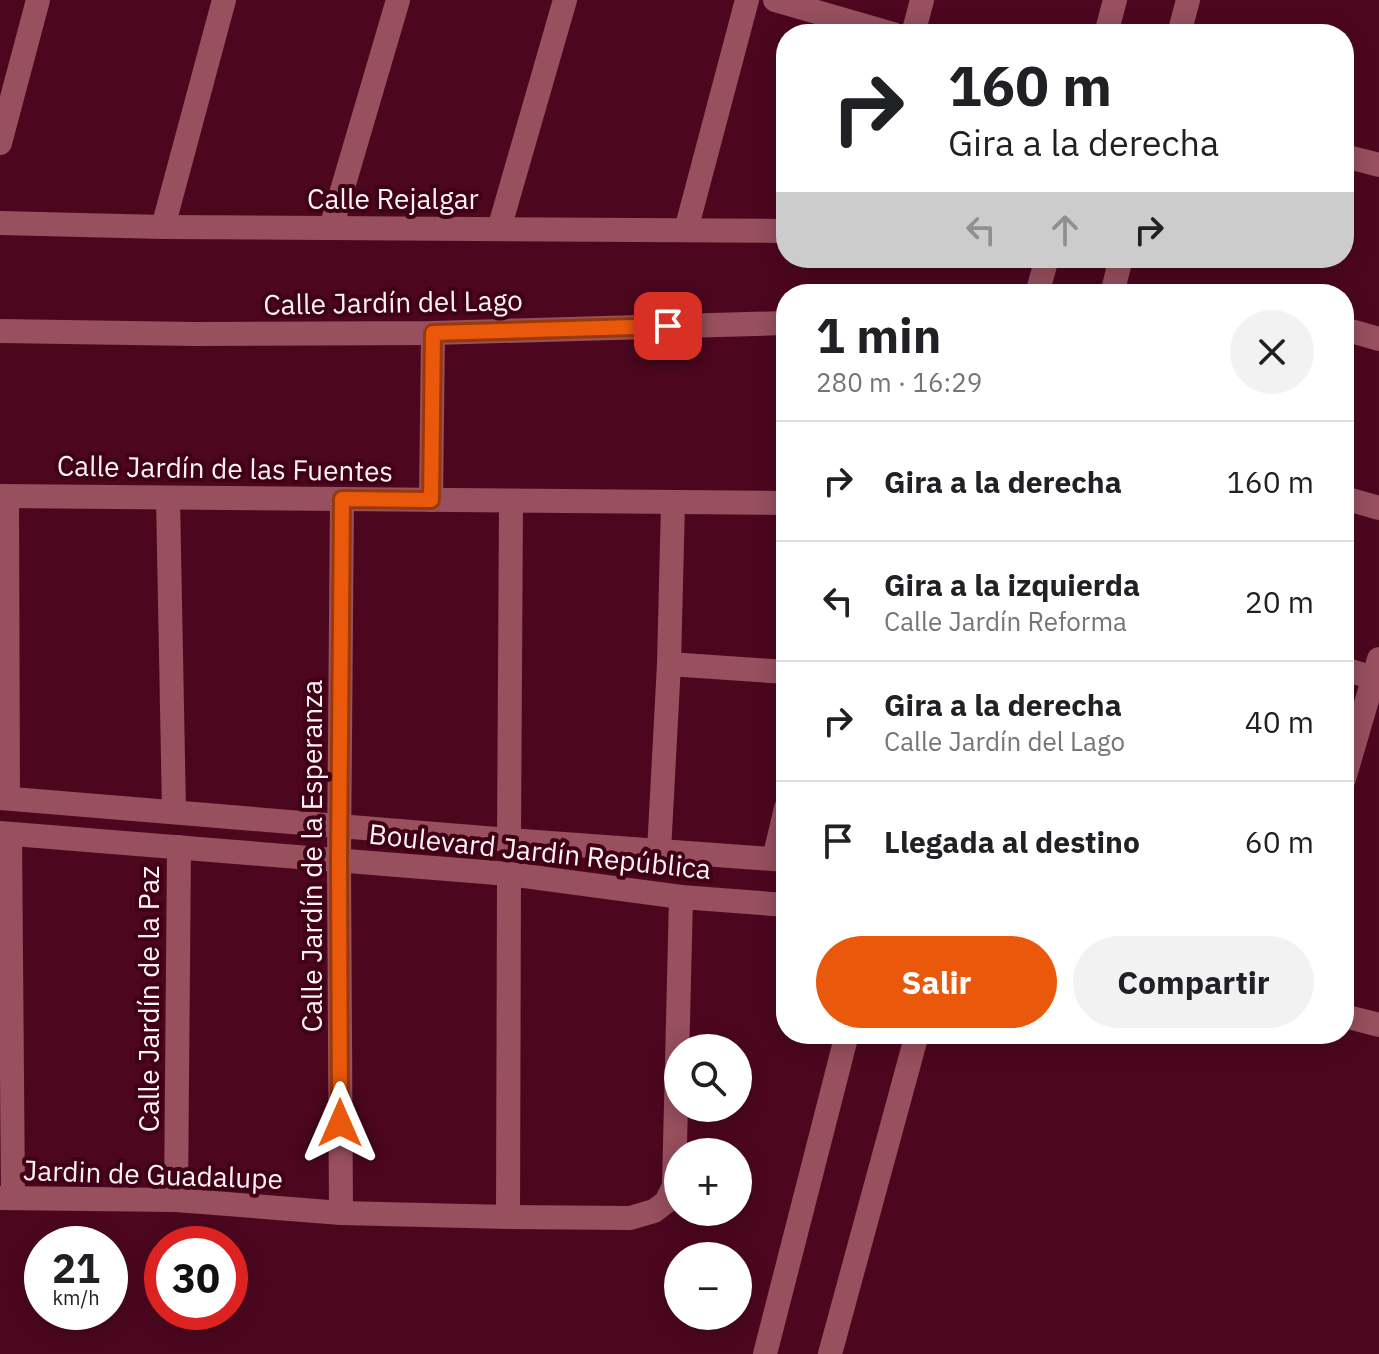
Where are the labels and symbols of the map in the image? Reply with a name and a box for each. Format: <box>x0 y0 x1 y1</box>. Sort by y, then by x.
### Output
street label: Calle Rejalgar <box>307 180 479 217</box>
street label: Calle Jardín del Lago <box>263 281 523 323</box>
pin <box>634 292 702 360</box>
street label: Calle Jardín de las Fuentes <box>56 447 394 489</box>
street label: Calle Jardín de la Esperanza <box>293 680 330 1032</box>
street label: Boulevard Jardín República <box>367 815 713 887</box>
street label: Calle Jardín de la Paz <box>130 866 167 1132</box>
position arrow <box>298 1081 382 1165</box>
street label: Jardin de Guadalupe <box>22 1151 284 1197</box>
speed limit sign: 30 <box>144 1226 248 1330</box>

